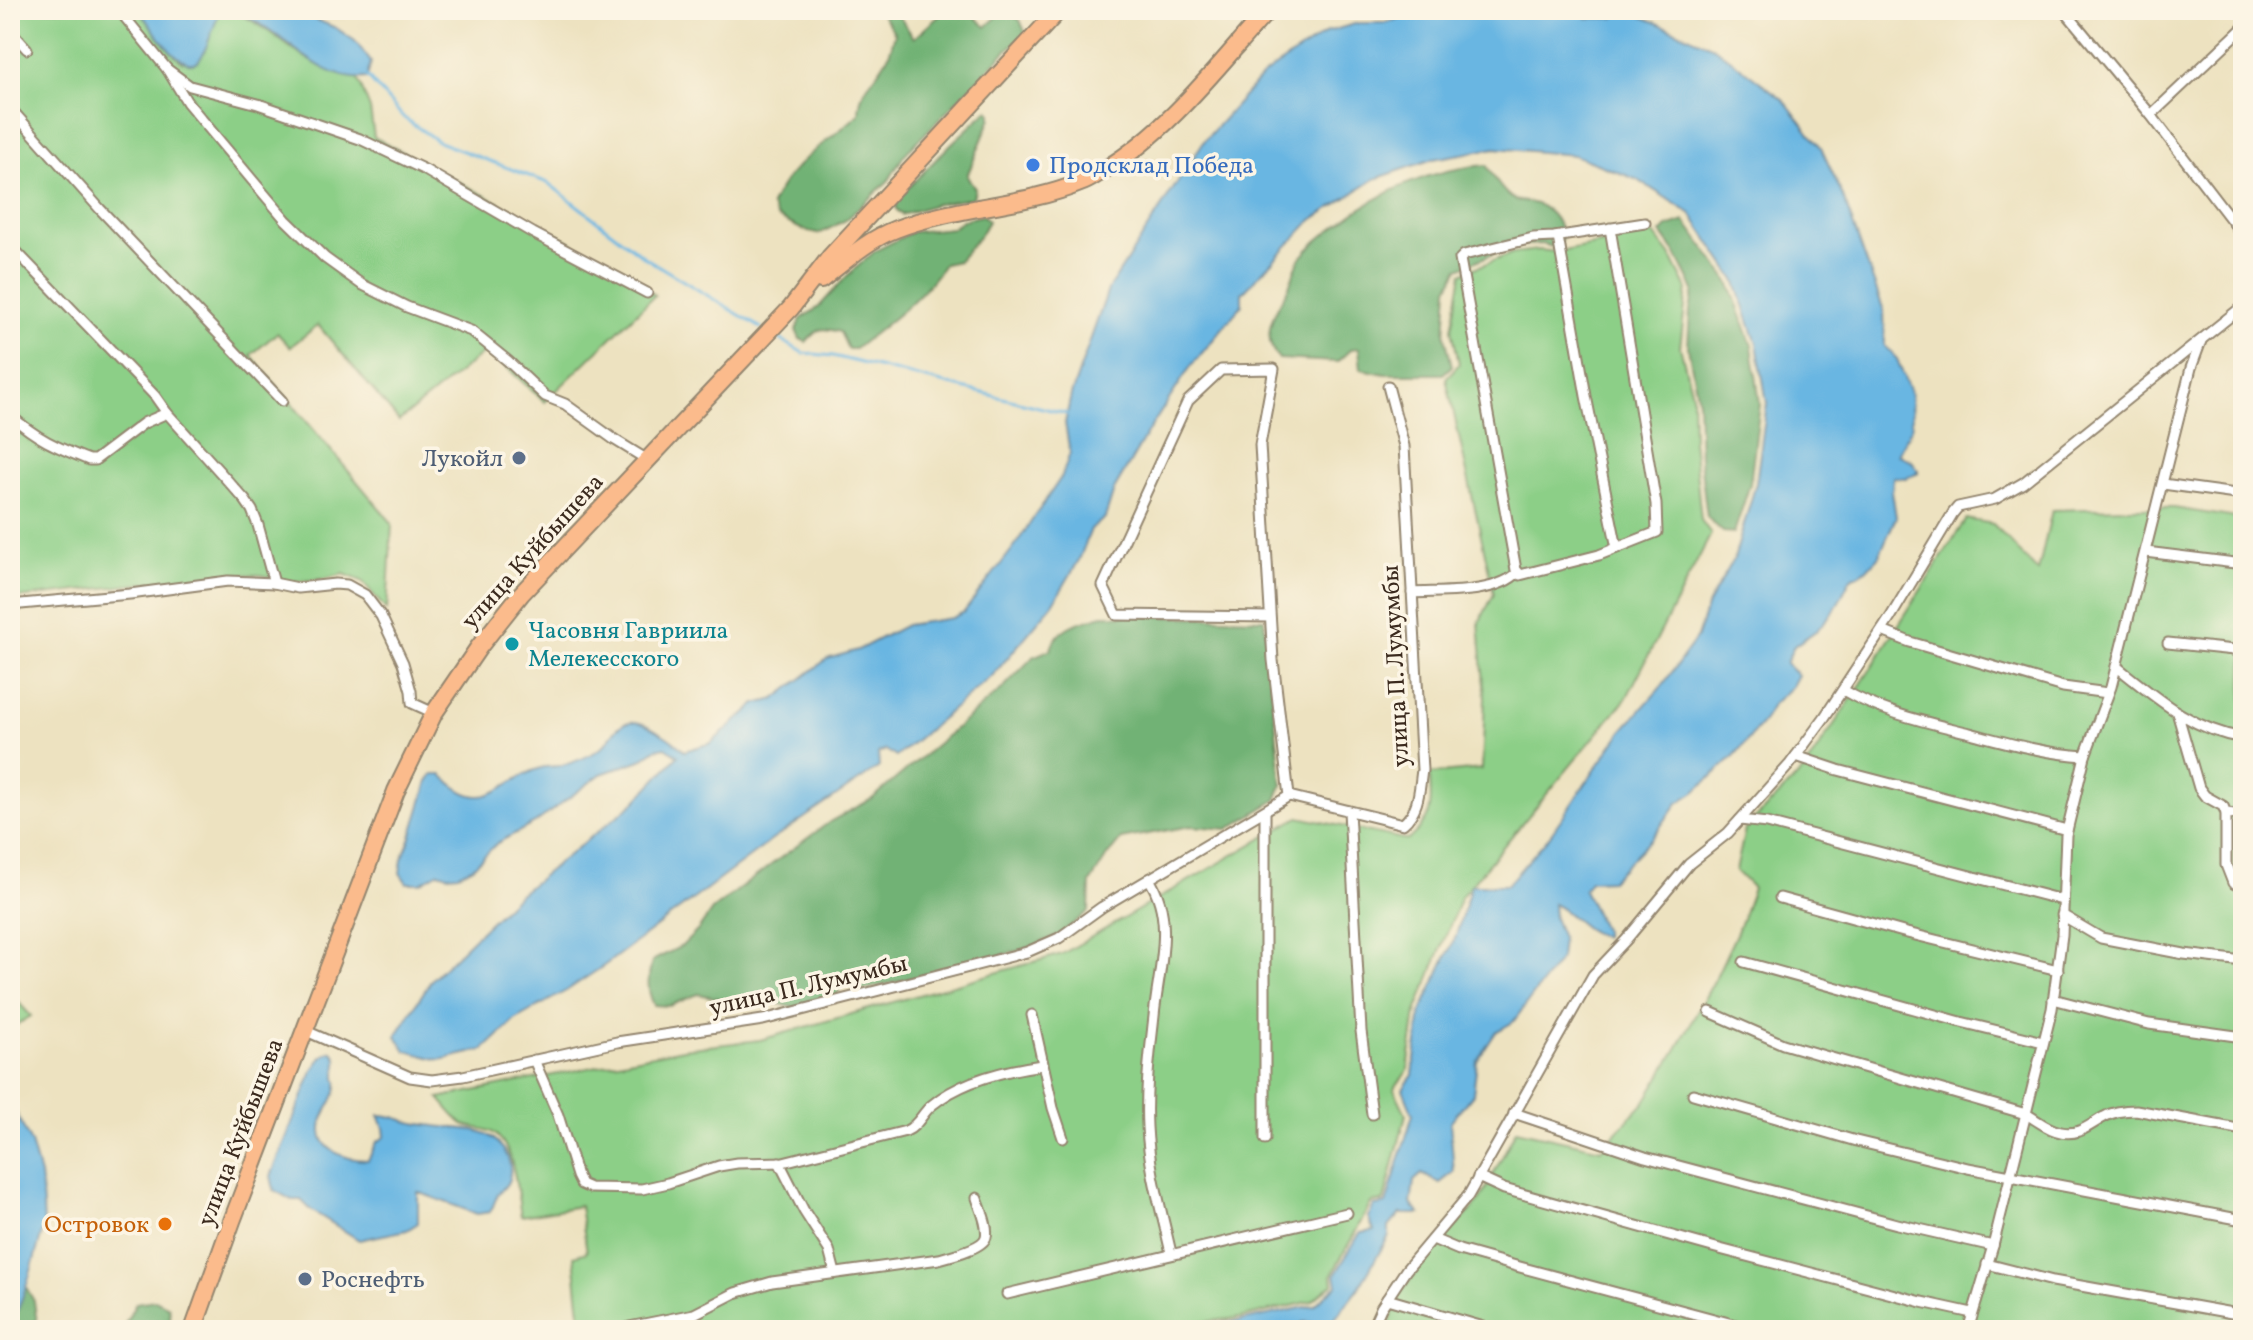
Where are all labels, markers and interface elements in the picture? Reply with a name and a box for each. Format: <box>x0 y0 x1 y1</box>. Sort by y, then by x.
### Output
place label: Продсклад Победа <box>1049 150 1254 184</box>
marker: Продсклад Победа <box>1024 156 1042 174</box>
place label: Лукойл <box>422 443 503 477</box>
marker: Лукойл <box>510 449 528 467</box>
street label: улица Куйбышева <box>454 467 613 638</box>
street label: улица П. Лумумбы <box>1375 564 1419 768</box>
place label: Часовня Гавриила Мелекесского <box>528 615 729 677</box>
marker: Часовня Гавриила Мелекесского <box>503 635 521 653</box>
street label: улица П. Лумумбы <box>706 948 911 1026</box>
street label: улица Куйбышева <box>190 1034 293 1232</box>
place label: Островок <box>44 1209 149 1243</box>
marker: Островок <box>156 1215 174 1233</box>
place label: Роснефть <box>321 1264 425 1298</box>
marker: Роснефть <box>296 1270 314 1288</box>

